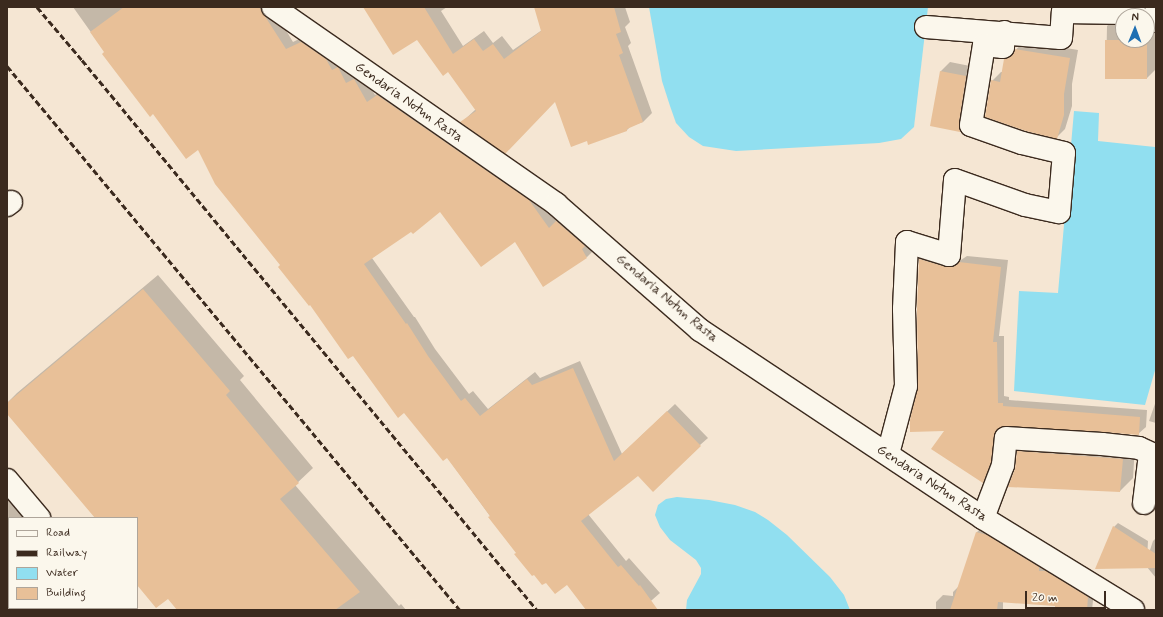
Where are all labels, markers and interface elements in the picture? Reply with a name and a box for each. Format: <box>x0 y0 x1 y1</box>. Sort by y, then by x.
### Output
north arrow <box>1115 8 1155 48</box>
text: N <box>1131 10 1139 24</box>
street label: Gendaria Notun Rasta <box>351 58 467 146</box>
street label: Gendaria Notun Rasta <box>612 250 722 346</box>
street label: Gendaria Notun Rasta <box>873 441 991 525</box>
legend <box>8 517 138 609</box>
text: Road <box>46 525 70 541</box>
text: Railway <box>46 545 87 561</box>
text: Water <box>46 565 78 581</box>
scale bar <box>1027 583 1108 609</box>
text: Building <box>46 585 86 601</box>
text: 20 m <box>1032 590 1058 606</box>

